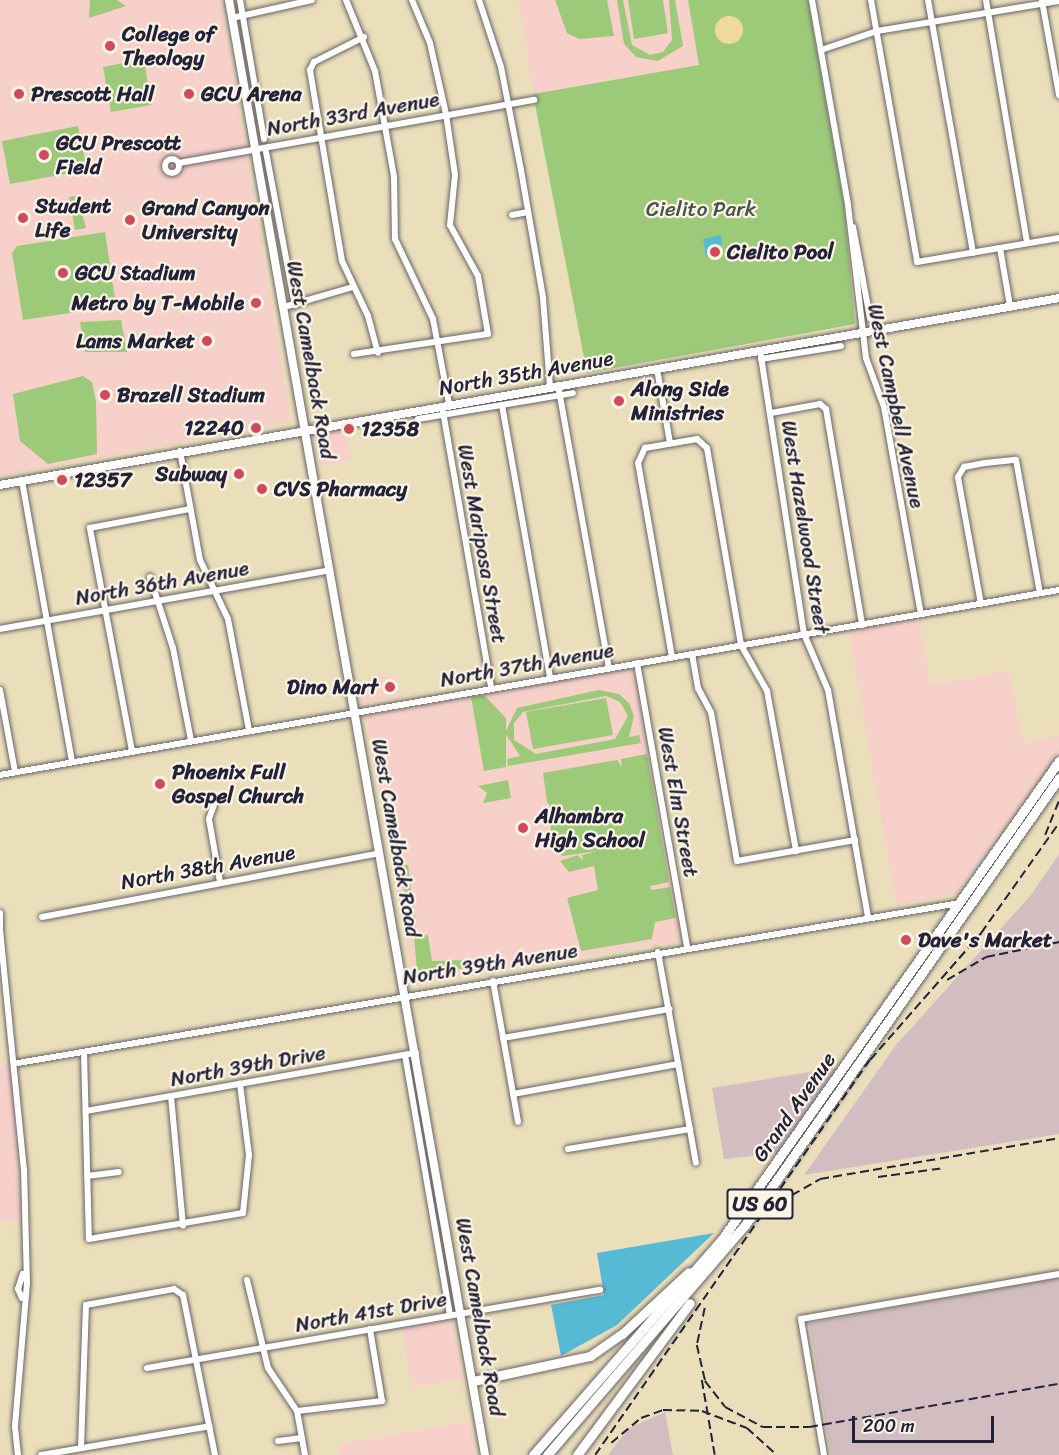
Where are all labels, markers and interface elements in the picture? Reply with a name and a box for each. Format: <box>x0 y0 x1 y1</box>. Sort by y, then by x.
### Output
place label: College of Theology <box>122 21 215 71</box>
marker: College of Theology <box>103 39 117 53</box>
place label: Prescott Hall <box>31 81 154 107</box>
place label: GCU Arena <box>201 81 302 107</box>
street label: North 33rd Avenue <box>265 86 441 142</box>
marker: Prescott Hall <box>12 87 26 101</box>
marker: GCU Arena <box>182 87 196 101</box>
place label: GCU Prescott Field <box>56 130 182 180</box>
marker: GCU Prescott Field <box>37 148 51 162</box>
place label: Student Life <box>35 193 111 243</box>
place label: Grand Canyon University <box>142 195 270 245</box>
park label: Cielito Park <box>646 196 756 222</box>
marker: Student Life <box>16 211 30 225</box>
marker: Grand Canyon University <box>123 213 137 227</box>
place label: Cielito Pool <box>727 239 834 265</box>
marker: Cielito Pool <box>708 245 722 259</box>
street label: West Camelback Road <box>281 258 341 462</box>
place label: GCU Stadium <box>75 260 198 286</box>
marker: GCU Stadium <box>56 266 70 280</box>
place label: Metro by T-Mobile <box>71 290 244 316</box>
marker: Metro by T-Mobile <box>249 296 263 310</box>
street label: West Campbell Avenue <box>862 301 930 511</box>
place label: Lams Market <box>77 328 195 354</box>
marker: Lams Market <box>200 334 214 348</box>
street label: North 35th Avenue <box>437 345 615 401</box>
place label: Along Side Ministries <box>631 376 730 426</box>
place label: Brazell Stadium <box>117 382 265 408</box>
marker: Brazell Stadium <box>98 388 112 402</box>
marker: Along Side Ministries <box>612 394 626 408</box>
place label: 12240 <box>184 415 244 441</box>
place label: 12358 <box>361 416 419 442</box>
street label: West Hazelwood Street <box>776 418 834 636</box>
marker: 12240 <box>249 421 263 435</box>
marker: 12358 <box>342 422 356 436</box>
street label: West Mariposa Street <box>452 443 512 645</box>
place label: Subway <box>155 461 227 487</box>
place label: 12357 <box>74 467 131 493</box>
marker: Subway <box>232 467 246 481</box>
marker: 12357 <box>55 473 69 487</box>
place label: CVS Pharmacy <box>274 476 407 502</box>
marker: CVS Pharmacy <box>255 482 269 496</box>
street label: North 36th Avenue <box>73 555 251 611</box>
street label: North 37th Avenue <box>438 637 616 693</box>
place label: Dino Mart <box>287 674 378 700</box>
marker: Dino Mart <box>383 680 397 694</box>
street label: West Elm Street <box>652 725 704 879</box>
street label: West Camelback Road <box>366 736 426 940</box>
place label: Phoenix Full Gospel Church <box>172 759 304 809</box>
marker: Phoenix Full Gospel Church <box>153 777 167 791</box>
place label: Alhambra High School <box>535 803 645 853</box>
marker: Alhambra High School <box>516 821 530 835</box>
street label: North 38th Avenue <box>119 839 297 895</box>
place label: Dave's Market <box>918 927 1051 953</box>
marker: Dave's Market <box>899 933 913 947</box>
street label: North 39th Avenue <box>401 938 579 990</box>
street label: North 39th Drive <box>168 1040 328 1092</box>
street label: Grand Avenue <box>747 1048 841 1166</box>
road number: US 60 <box>726 1187 795 1221</box>
street label: West Camelback Road <box>450 1215 510 1419</box>
street label: North 41st Drive <box>293 1286 449 1338</box>
scale bar <box>855 1404 998 1442</box>
text: 200 m <box>863 1410 915 1442</box>

